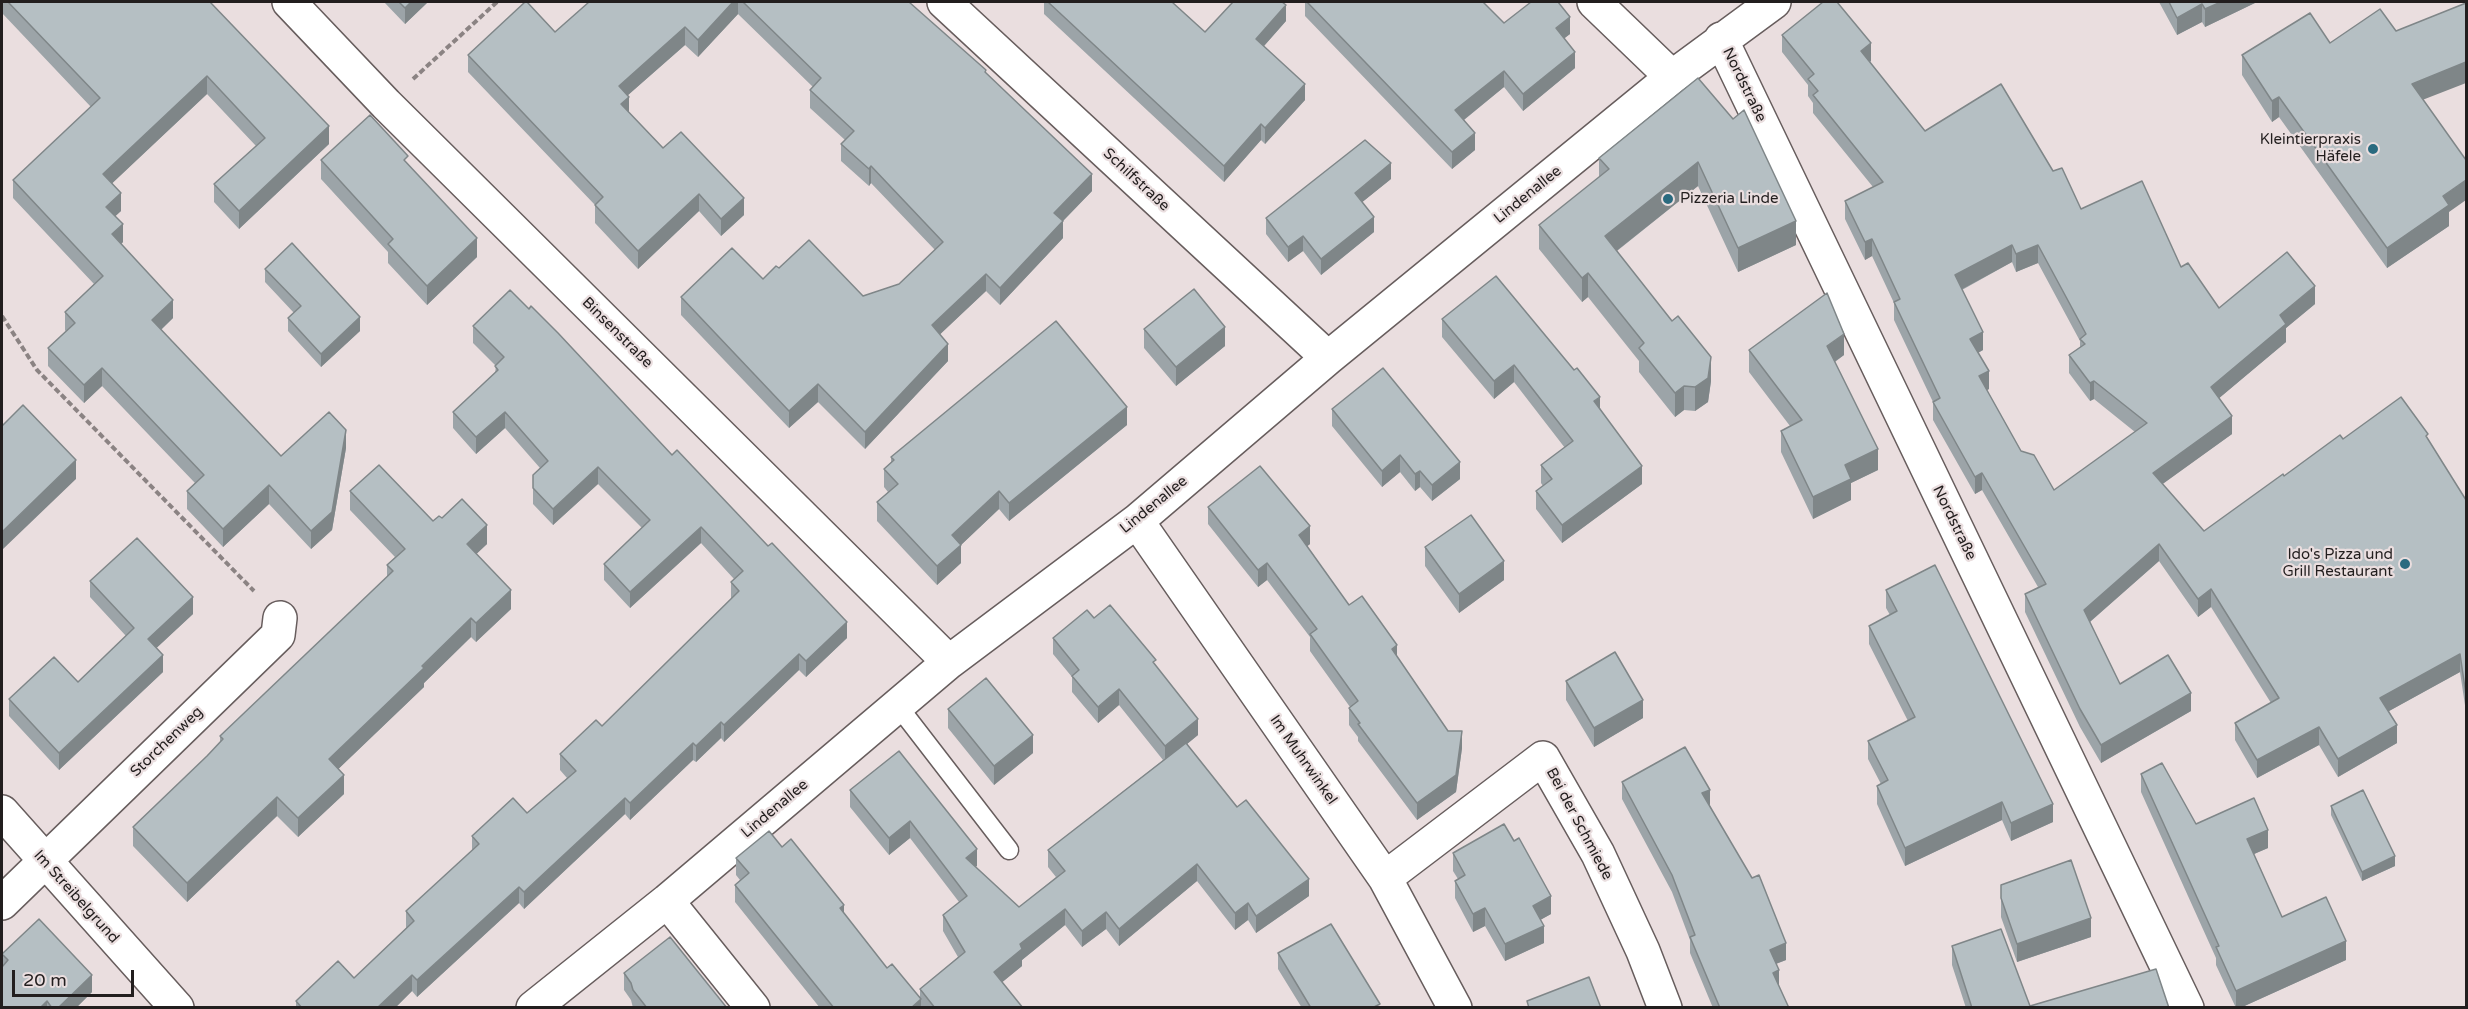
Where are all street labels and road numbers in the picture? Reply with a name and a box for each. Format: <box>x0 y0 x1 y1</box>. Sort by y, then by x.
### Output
street label: Nordstraße <box>1718 45 1770 125</box>
street label: Schilfstraße <box>1099 145 1173 215</box>
street label: Lindenallee <box>1491 162 1565 228</box>
street label: Binsenstraße <box>578 294 656 372</box>
street label: Lindenallee <box>1117 472 1191 538</box>
street label: Nordstraße <box>1928 483 1980 563</box>
street label: Storchenweg <box>127 703 207 781</box>
street label: Im Muhrwinkel <box>1265 712 1341 808</box>
street label: Bei der Schmiede <box>1542 765 1616 883</box>
street label: Lindenallee <box>738 776 812 842</box>
street label: Im Streibelgrund <box>30 847 122 947</box>

